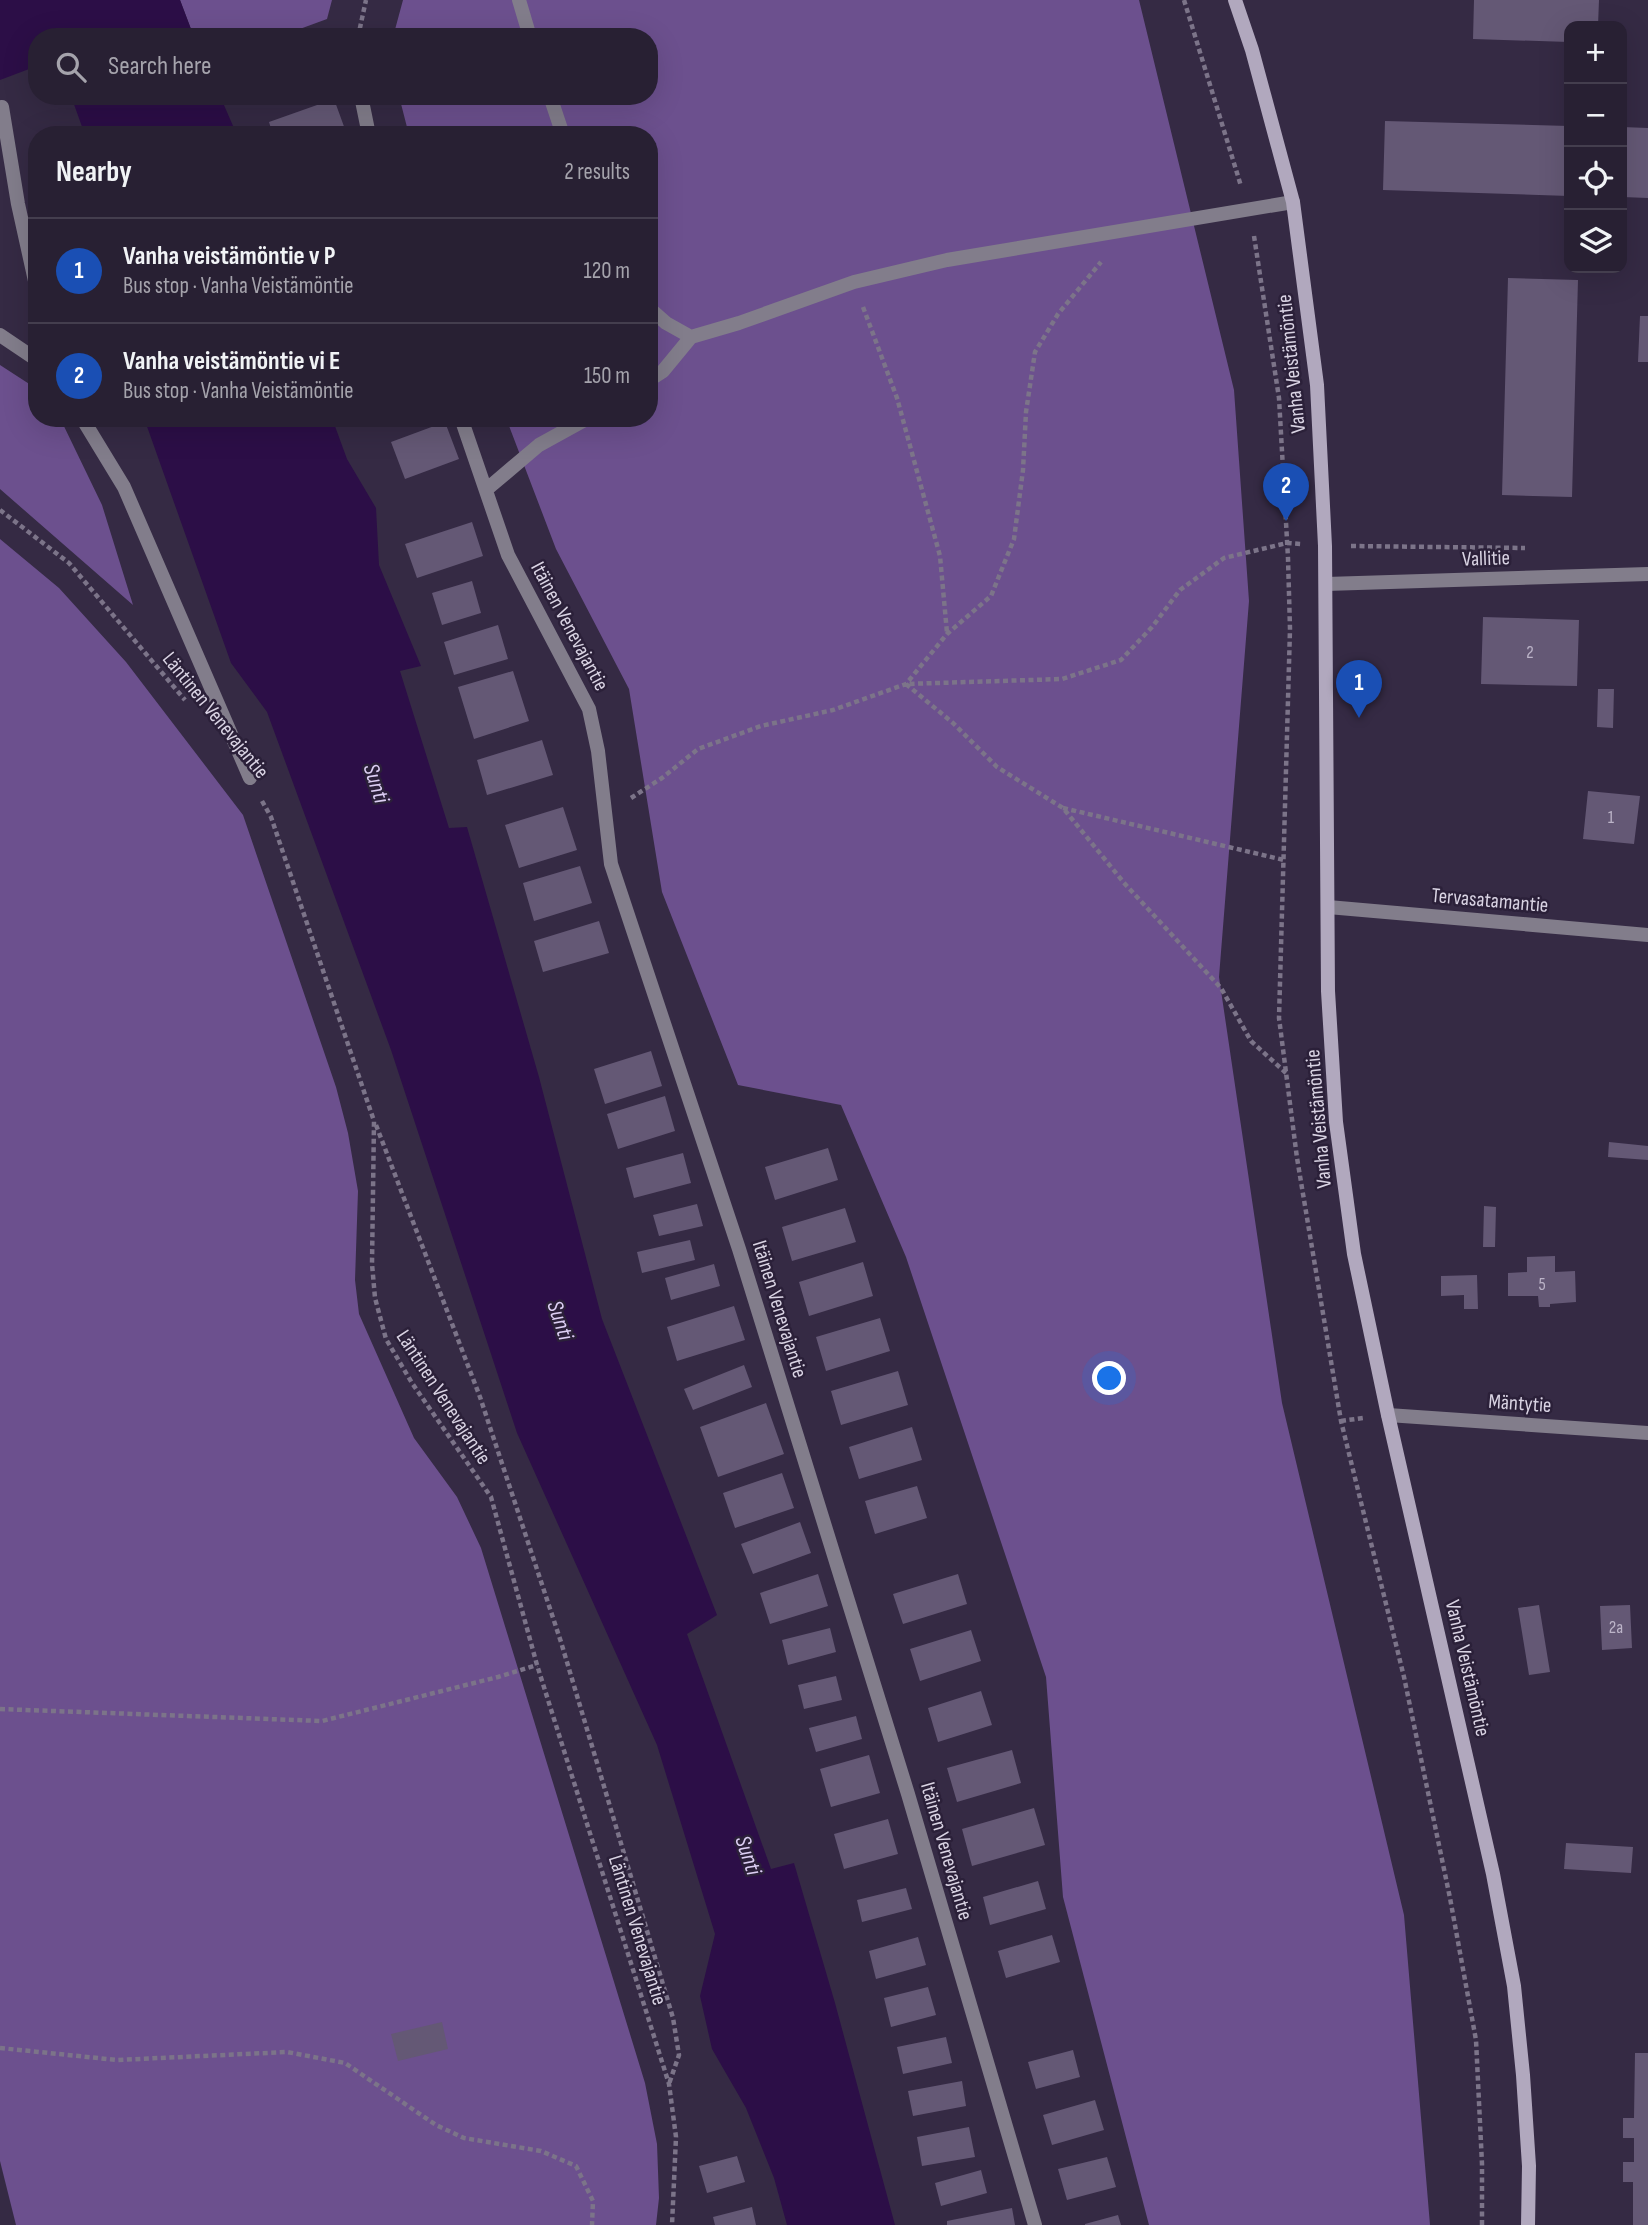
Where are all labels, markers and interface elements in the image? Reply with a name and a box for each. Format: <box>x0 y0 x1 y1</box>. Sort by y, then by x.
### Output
map controls <box>1564 21 1627 273</box>
button: + <box>1564 21 1627 84</box>
search box <box>28 28 658 105</box>
icon: search <box>52 48 90 86</box>
text: Search here <box>108 51 211 82</box>
button: − <box>1564 84 1627 147</box>
button: locate <box>1564 147 1627 210</box>
text: Nearby <box>56 154 132 190</box>
text: 2 results <box>564 158 630 186</box>
button: layers <box>1564 210 1627 273</box>
text: Vanha veistämöntie v P <box>123 241 335 272</box>
text: 1 <box>74 257 84 285</box>
text: 120 m <box>584 257 630 285</box>
text: Bus stop · Vanha Veistämöntie <box>123 272 354 300</box>
street label: Vanha Veistämöntie <box>1272 293 1311 435</box>
text: Vanha veistämöntie vi E <box>123 346 340 377</box>
text: 2 <box>74 362 84 390</box>
text: 150 m <box>584 362 630 390</box>
text: Bus stop · Vanha Veistämöntie <box>123 377 354 405</box>
pin: 2 <box>1263 463 1309 521</box>
street label: Vallitie <box>1462 545 1510 572</box>
street label: Itäinen Venevajantie <box>525 557 614 695</box>
house number: 2 <box>1526 642 1534 663</box>
street label: Läntinen Venevajantie <box>157 647 274 783</box>
pin: 1 <box>1336 660 1382 718</box>
water label: Sunti <box>357 760 396 807</box>
house number: 1 <box>1608 807 1615 828</box>
street label: Tervasatamantie <box>1431 883 1549 918</box>
street label: Vanha Veistämöntie <box>1300 1048 1337 1190</box>
street label: Itäinen Venevajantie <box>747 1237 812 1381</box>
house number: 5 <box>1538 1274 1546 1295</box>
water label: Sunti <box>540 1297 580 1344</box>
street label: Läntinen Venevajantie <box>391 1325 496 1469</box>
your location <box>1092 1361 1126 1395</box>
street label: Mäntytie <box>1488 1389 1552 1418</box>
street label: Vanha Veistämöntie <box>1440 1597 1495 1739</box>
house number: 2a <box>1609 1617 1623 1638</box>
street label: Itäinen Venevajantie <box>915 1779 978 1923</box>
water label: Sunti <box>728 1832 768 1879</box>
street label: Läntinen Venevajantie <box>603 1852 672 2008</box>

